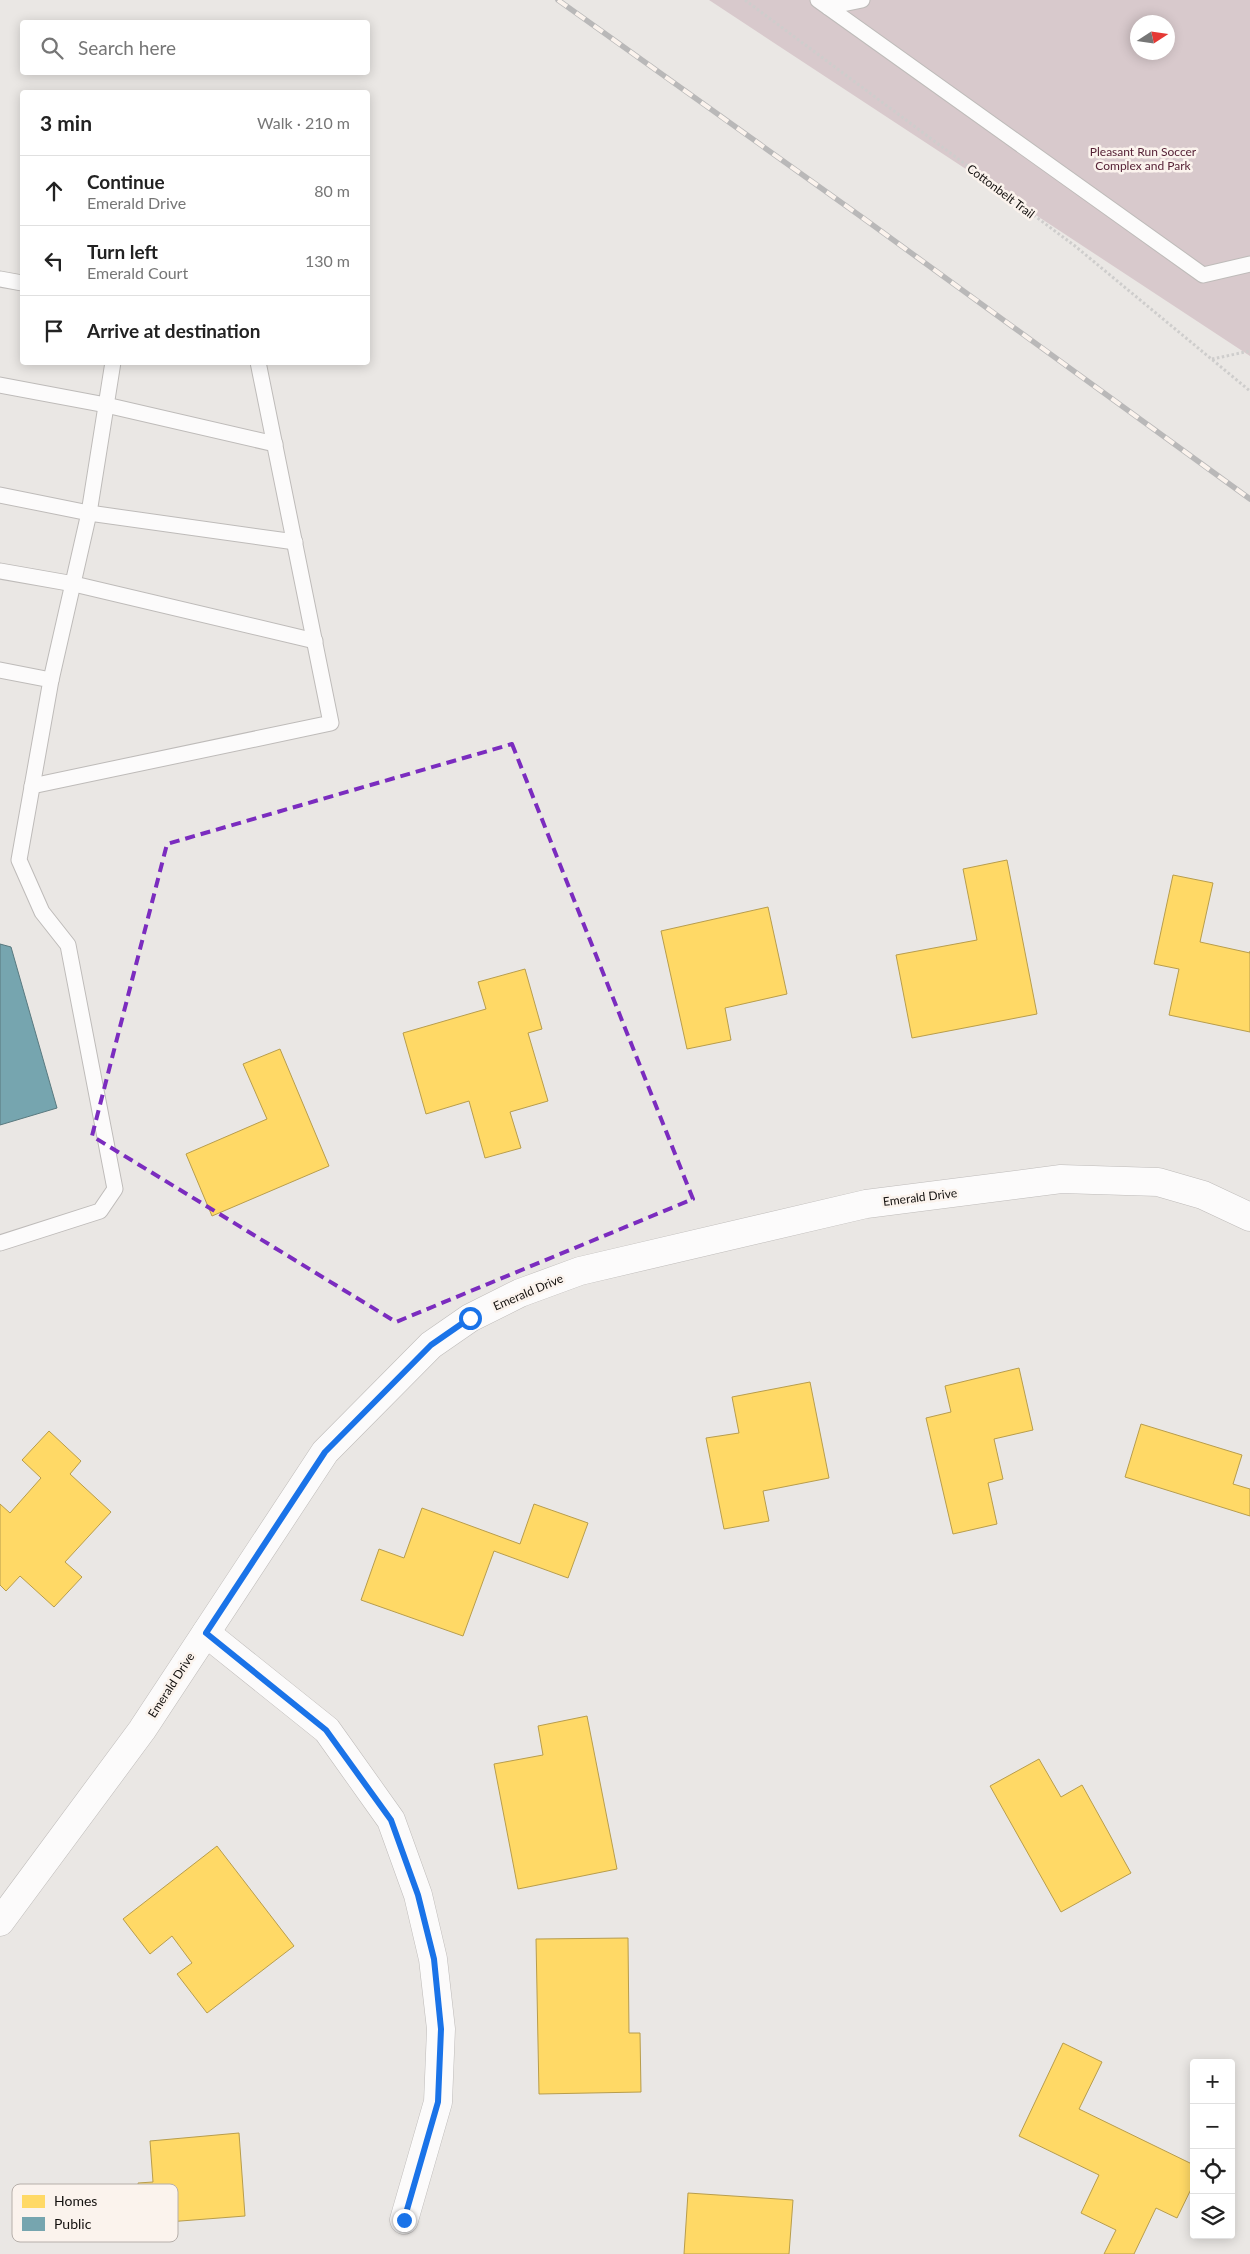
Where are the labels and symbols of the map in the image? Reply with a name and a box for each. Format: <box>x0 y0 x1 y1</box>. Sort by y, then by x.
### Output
north arrow <box>1130 15 1175 60</box>
park label: Pleasant Run Soccer Complex and Park <box>1090 144 1197 173</box>
street label: Cottonbelt Trail <box>964 161 1038 221</box>
street label: Emerald Drive <box>882 1185 958 1209</box>
street label: Emerald Drive <box>491 1271 565 1313</box>
route start <box>459 1307 482 1330</box>
street label: Emerald Drive <box>144 1650 198 1720</box>
legend <box>12 2184 178 2242</box>
text: Homes <box>54 2192 97 2209</box>
route end <box>393 2209 416 2232</box>
text: Public <box>54 2215 92 2232</box>

